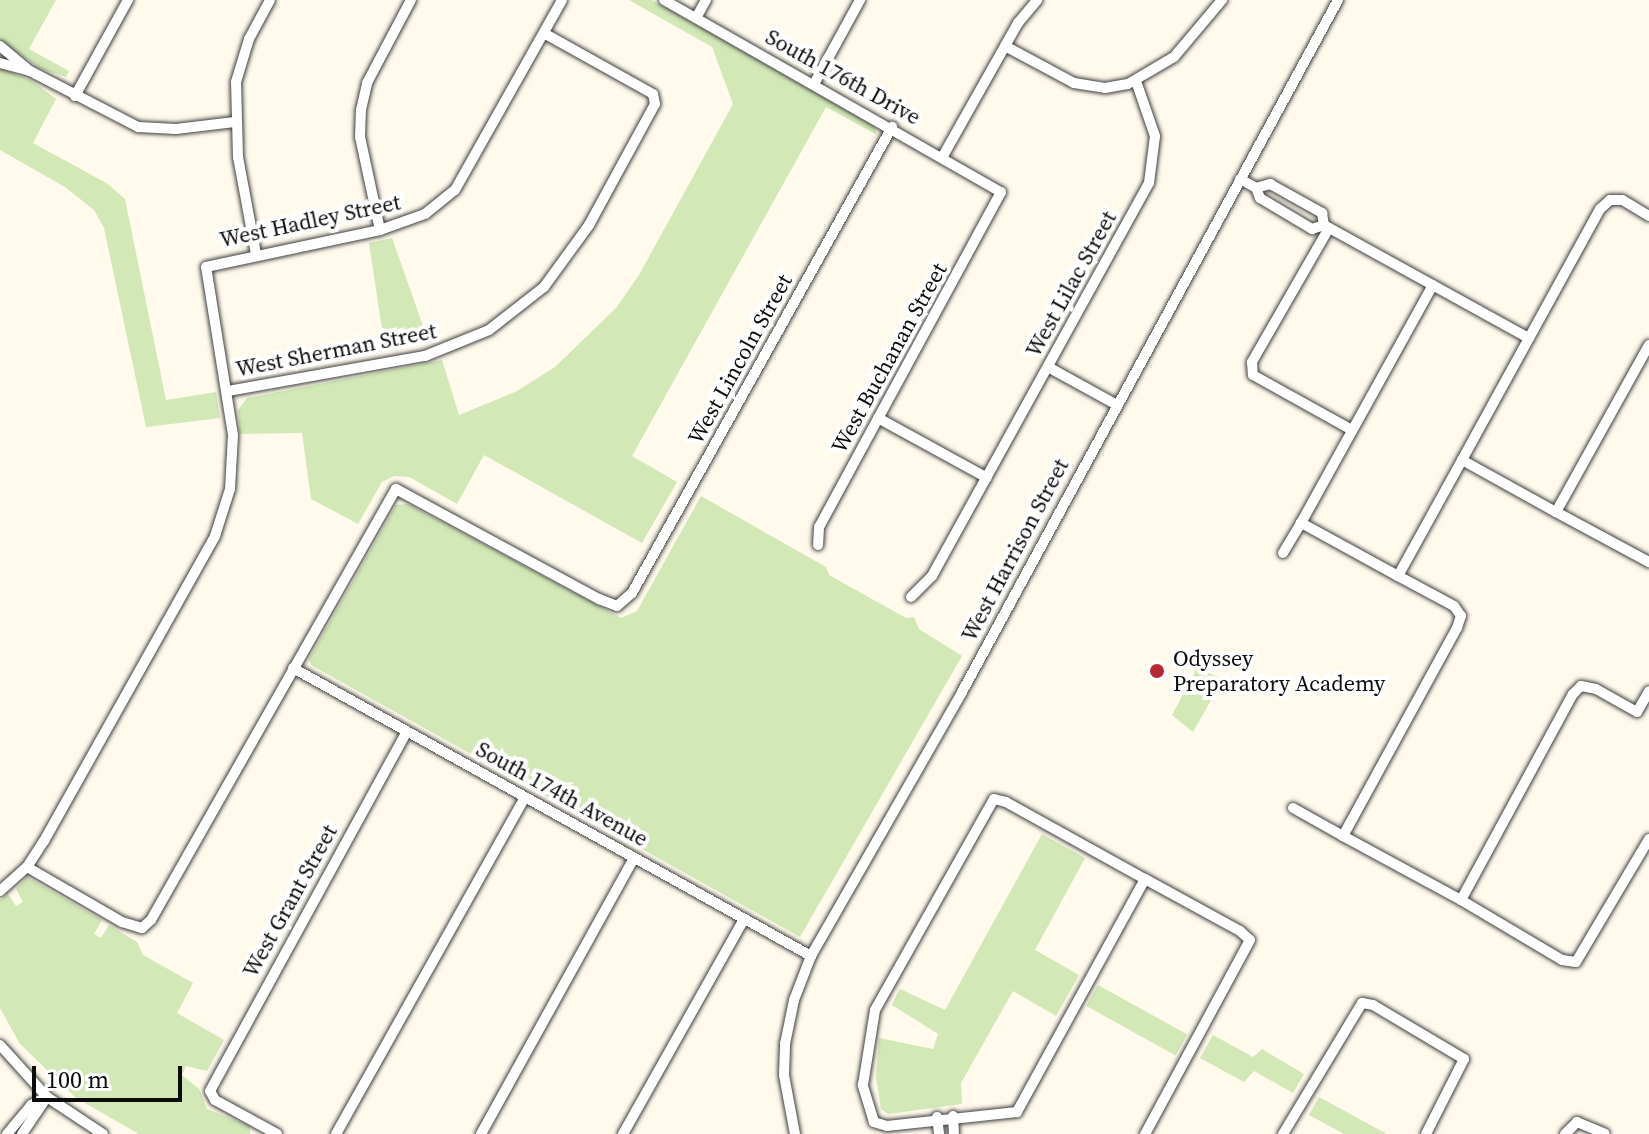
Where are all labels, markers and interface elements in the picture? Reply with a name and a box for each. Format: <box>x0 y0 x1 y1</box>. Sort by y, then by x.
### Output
street label: South 176th Drive <box>761 24 925 130</box>
street label: West Hadley Street <box>217 189 403 253</box>
street label: West Lilac Street <box>1020 207 1122 361</box>
street label: West Buchanan Street <box>826 258 952 458</box>
street label: West Lincoln Street <box>682 269 798 449</box>
street label: West Sherman Street <box>234 318 438 382</box>
street label: West Harrison Street <box>956 454 1074 646</box>
place label: Odyssey Preparatory Academy <box>1173 645 1385 696</box>
marker: Odyssey Preparatory Academy <box>1148 662 1166 680</box>
street label: South 174th Avenue <box>472 736 652 852</box>
street label: West Grant Street <box>237 820 343 982</box>
scale bar <box>36 1050 186 1100</box>
text: 100 m <box>46 1063 109 1096</box>

